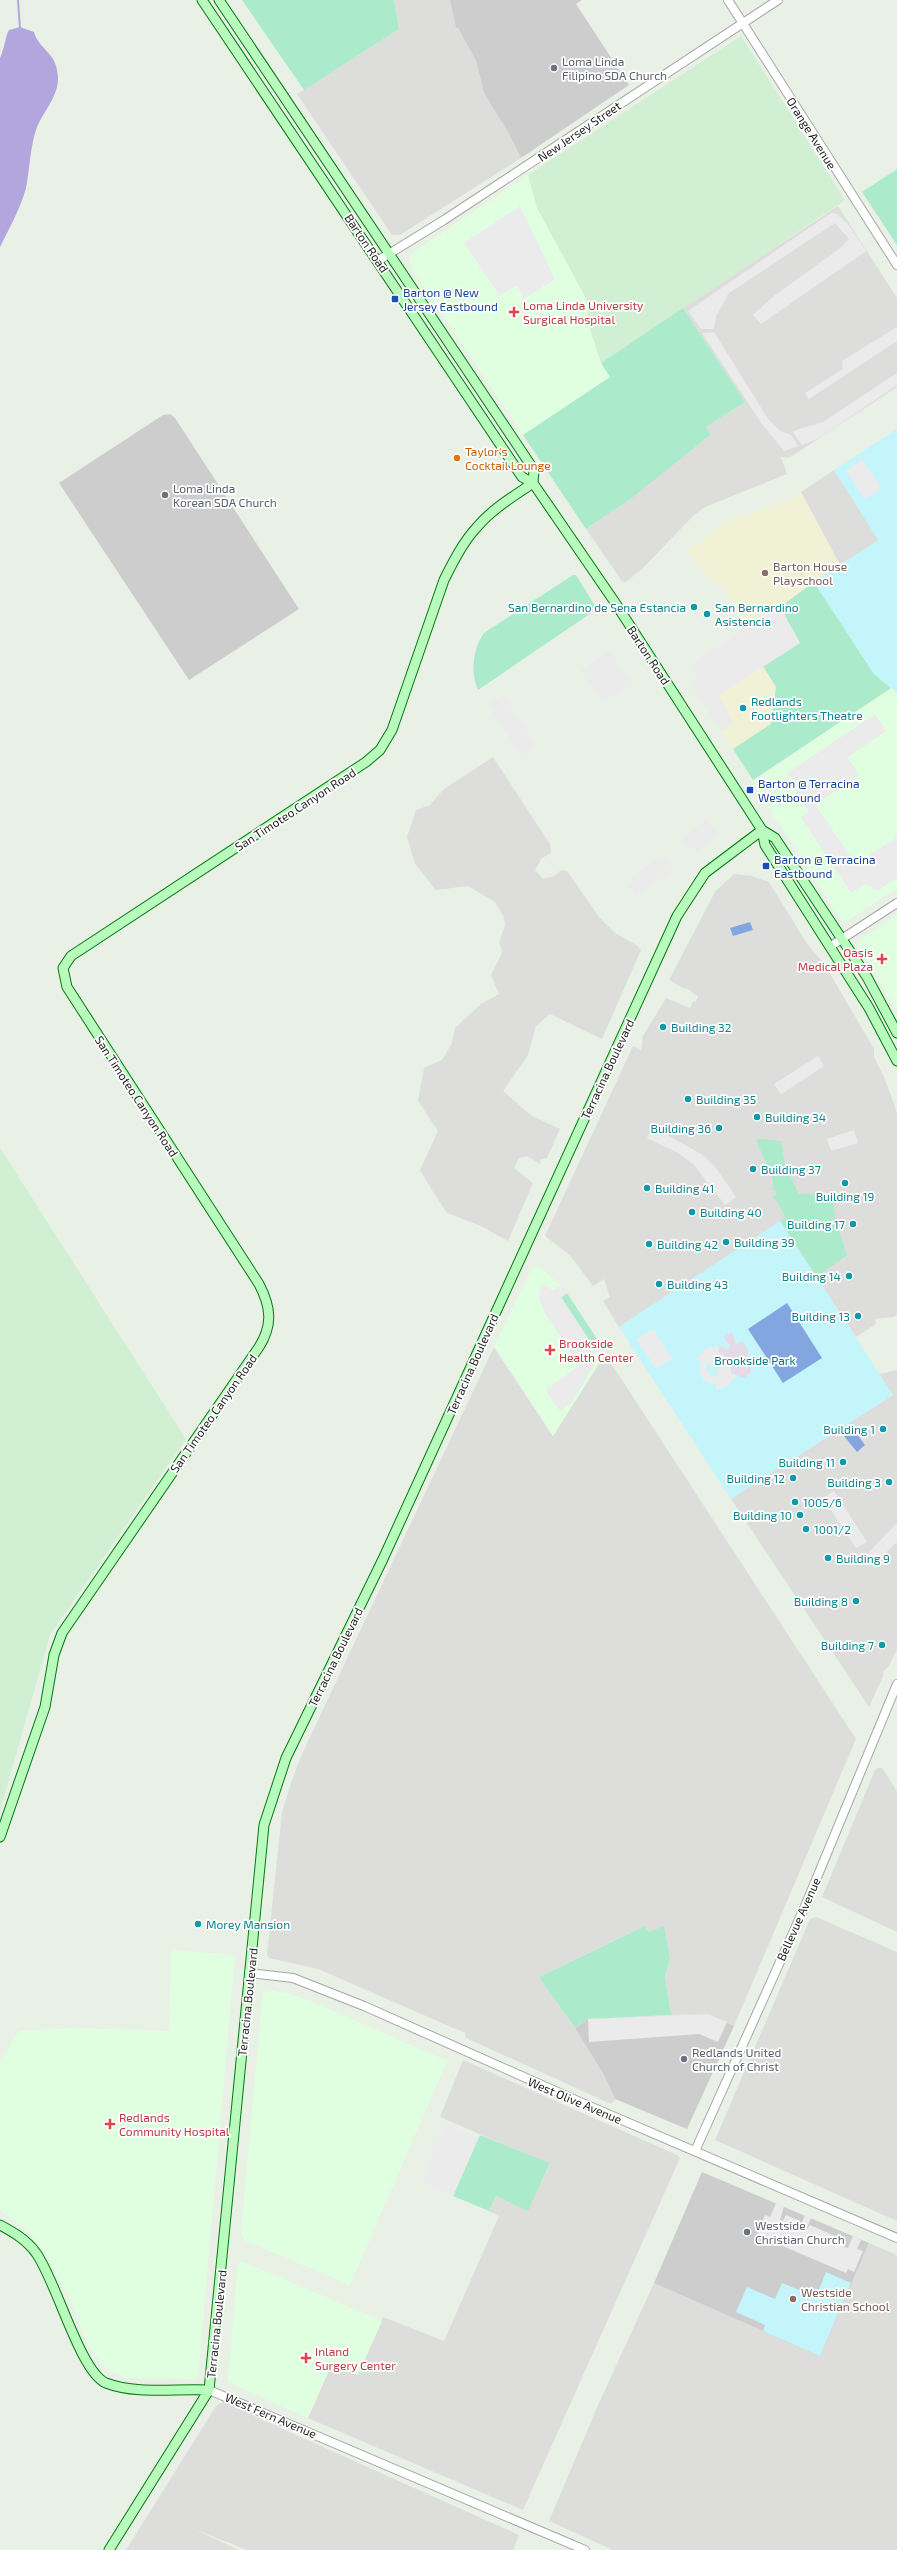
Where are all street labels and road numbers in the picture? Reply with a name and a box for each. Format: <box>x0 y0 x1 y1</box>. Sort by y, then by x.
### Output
street label: Orange Avenue <box>784 94 840 172</box>
street label: New Jersey Street <box>535 98 623 164</box>
street label: Barton Road <box>342 211 392 275</box>
street label: Barton Road <box>625 623 673 687</box>
street label: San Timoteo Canyon Road <box>232 765 358 853</box>
street label: Terracina Boulevard <box>578 1017 636 1121</box>
street label: San Timoteo Canyon Road <box>93 1033 181 1159</box>
street label: Terracina Boulevard <box>443 1311 501 1417</box>
street label: San Timoteo Canyon Road <box>167 1351 259 1475</box>
street label: Terracina Boulevard <box>305 1605 365 1709</box>
street label: Bellevue Avenue <box>773 1875 823 1963</box>
street label: Terracina Boulevard <box>234 1947 260 2057</box>
street label: West Olive Avenue <box>526 2074 624 2126</box>
street label: Terracina Boulevard <box>203 2269 229 2379</box>
street label: West Fern Avenue <box>223 2389 319 2441</box>

